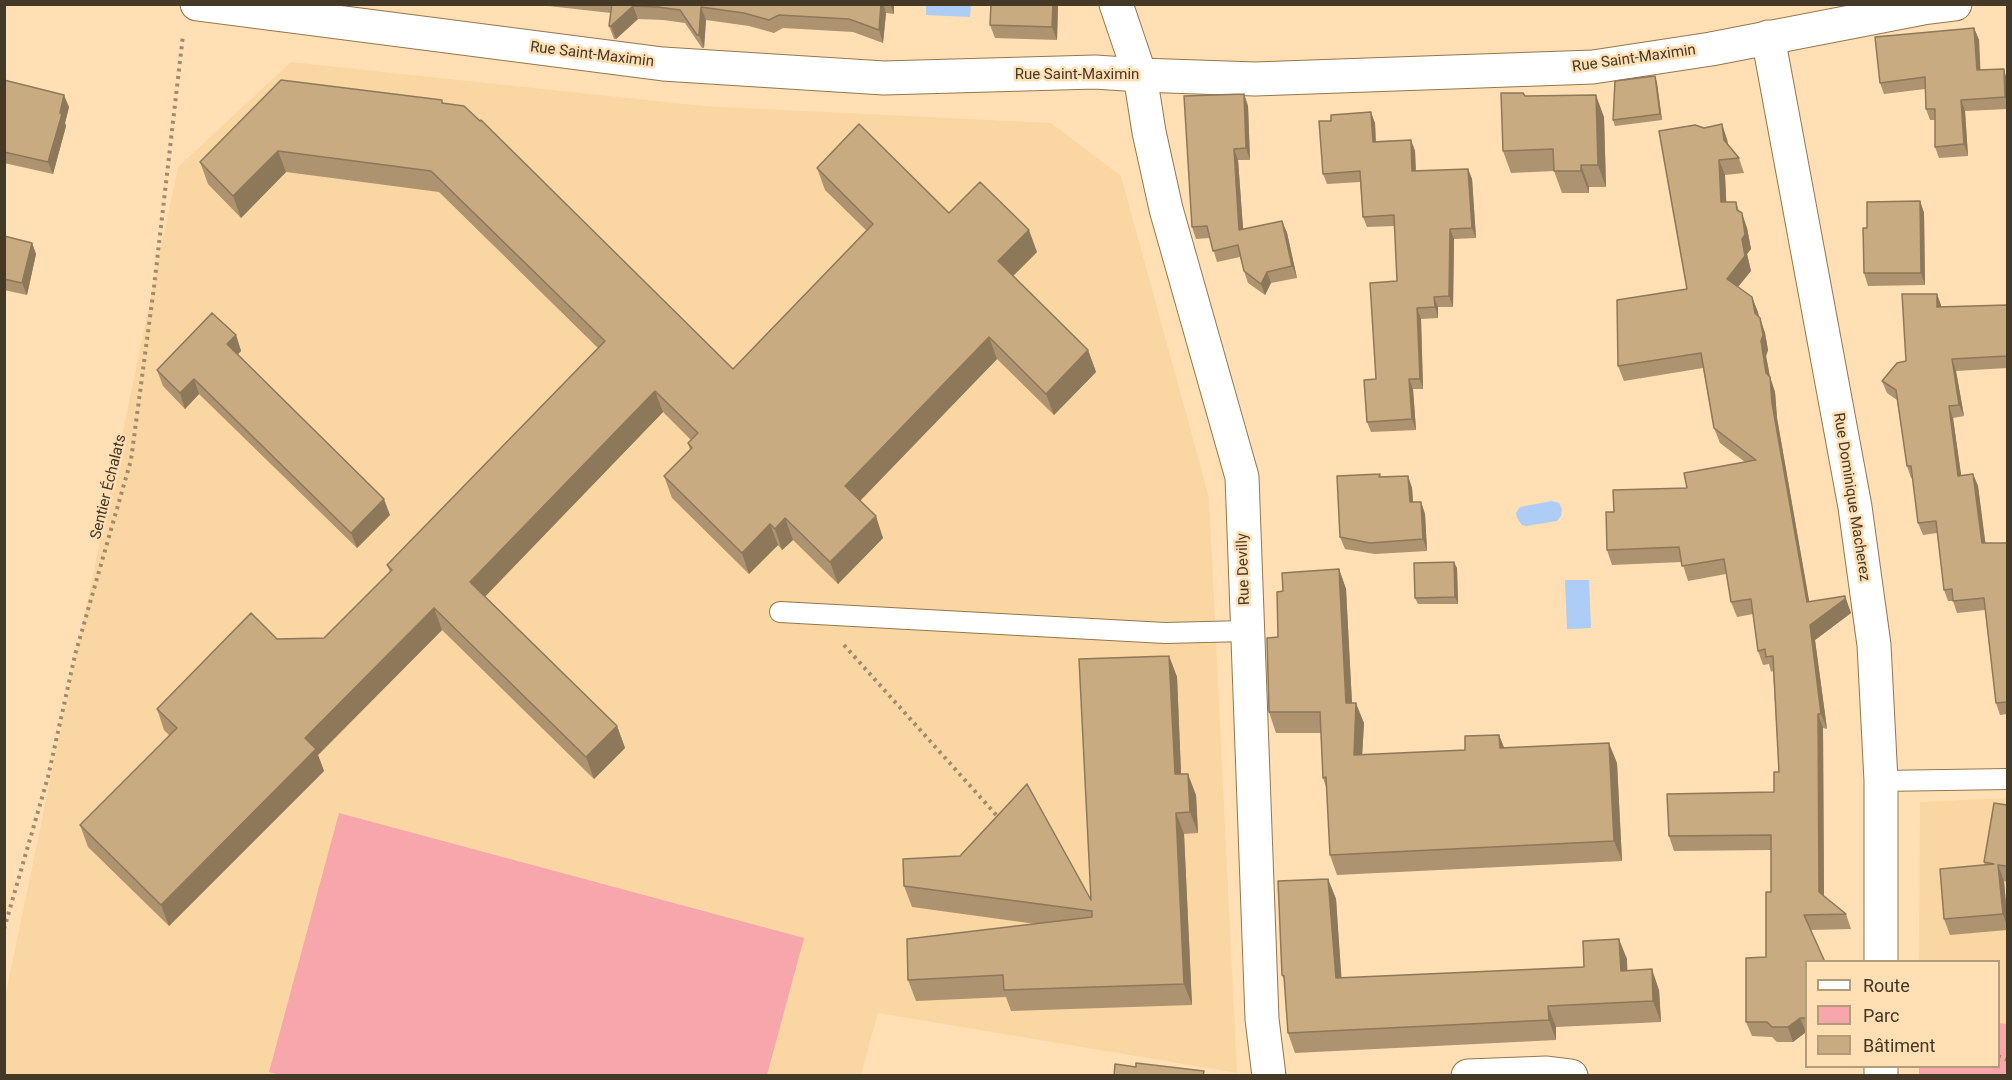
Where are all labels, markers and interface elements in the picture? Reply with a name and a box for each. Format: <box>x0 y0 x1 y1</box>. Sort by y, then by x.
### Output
street label: Rue Saint-Maximin <box>529 38 655 72</box>
street label: Rue Saint-Maximin <box>1571 41 1697 77</box>
street label: Rue Saint-Maximin <box>1015 66 1139 84</box>
street label: Rue Dominique Macherez <box>1829 411 1873 583</box>
street label: Sentier Échalats <box>87 433 131 541</box>
street label: Rue Devilly <box>1234 533 1254 605</box>
legend <box>1805 960 2000 1068</box>
text: Route <box>1863 975 1910 996</box>
text: Parc <box>1863 1005 1899 1026</box>
text: Bâtiment <box>1863 1035 1935 1056</box>

